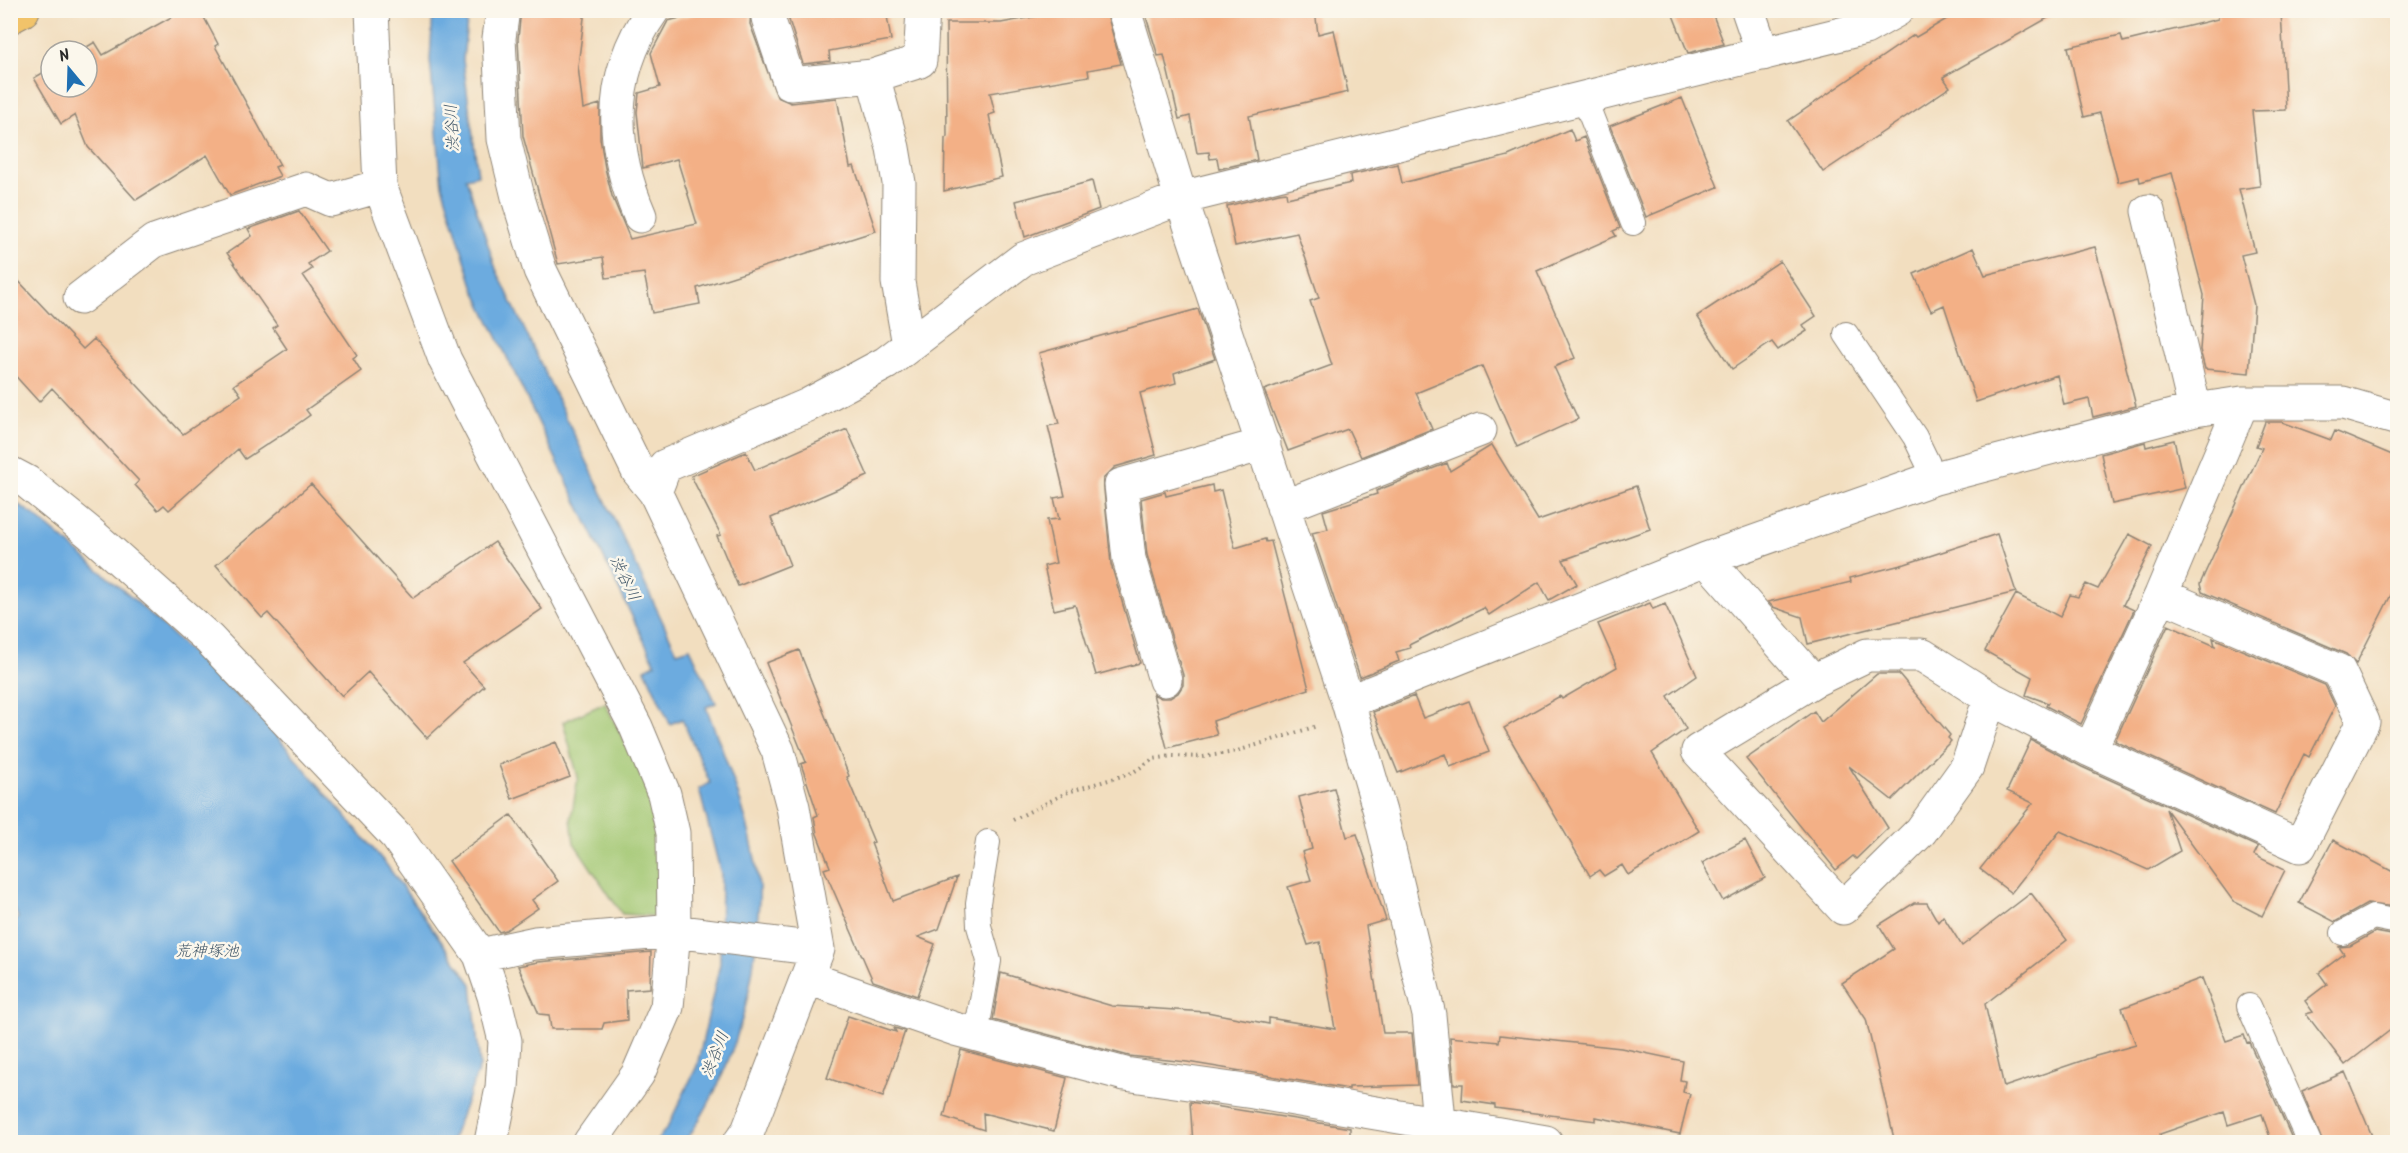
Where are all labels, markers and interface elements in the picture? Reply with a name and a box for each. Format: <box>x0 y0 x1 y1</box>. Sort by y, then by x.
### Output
north arrow <box>39 39 99 99</box>
text: N <box>56 43 73 70</box>
water label: 渋谷川 <box>439 103 466 153</box>
water label: 渋谷川 <box>603 552 646 606</box>
water label: 荒神塚池 <box>175 939 240 964</box>
water label: 渋谷川 <box>695 1028 736 1082</box>

